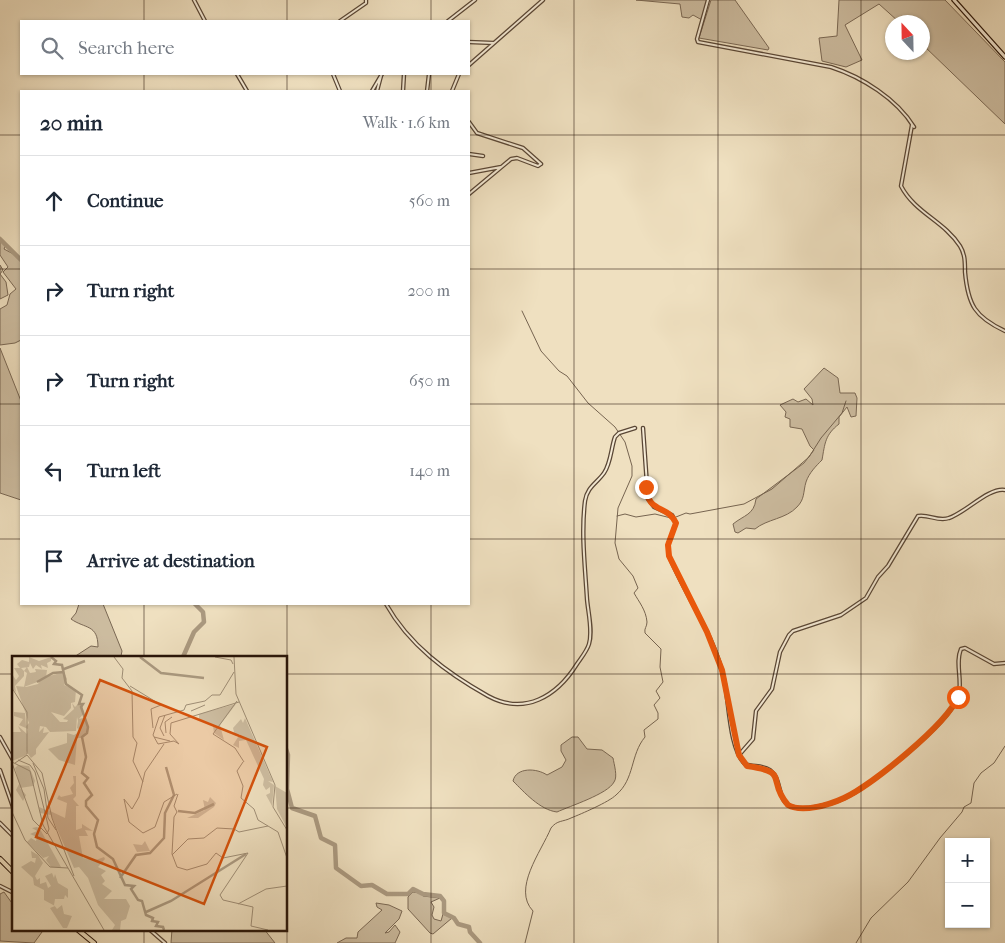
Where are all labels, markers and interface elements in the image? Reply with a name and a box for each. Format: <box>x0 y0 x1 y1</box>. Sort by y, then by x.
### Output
north arrow <box>885 15 930 60</box>
search box <box>20 20 470 75</box>
icon: search <box>38 34 66 62</box>
text: Search here <box>78 37 174 59</box>
text: 20 min <box>40 111 103 135</box>
text: Walk · 1.6 km <box>363 113 450 132</box>
icon: ahead <box>40 187 68 215</box>
text: Continue <box>87 190 163 212</box>
text: 560 m <box>409 191 450 210</box>
icon: right <box>40 277 68 305</box>
text: Turn right <box>87 280 174 302</box>
text: 200 m <box>407 281 450 300</box>
icon: right <box>40 367 68 395</box>
text: Turn right <box>87 370 174 392</box>
text: 650 m <box>409 371 450 390</box>
icon: left <box>40 457 68 485</box>
text: Turn left <box>87 460 161 482</box>
text: 140 m <box>409 461 450 480</box>
route end <box>635 476 658 499</box>
icon: arrive <box>40 547 68 575</box>
text: Arrive at destination <box>87 550 255 572</box>
inset map <box>12 656 288 930</box>
route start <box>947 686 970 709</box>
map controls <box>945 838 990 928</box>
button: + <box>945 838 990 883</box>
button: − <box>945 883 990 928</box>

